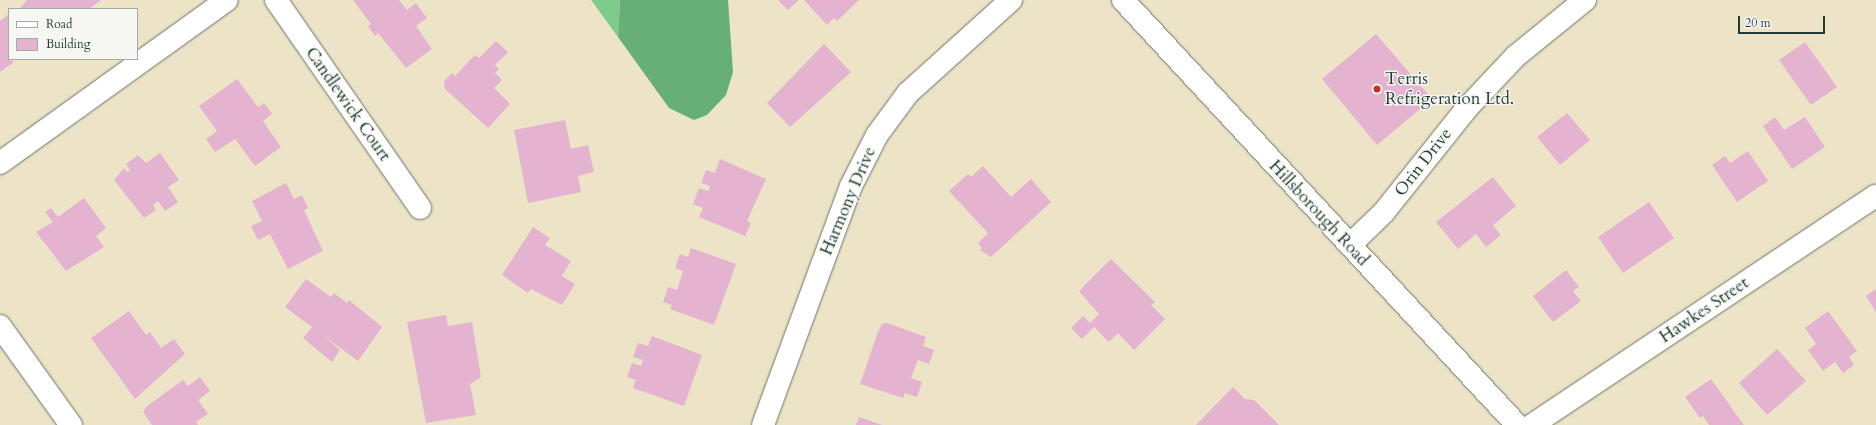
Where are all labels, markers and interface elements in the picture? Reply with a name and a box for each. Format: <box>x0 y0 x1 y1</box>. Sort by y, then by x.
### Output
legend <box>8 8 138 60</box>
scale bar <box>1740 8 1827 34</box>
text: 20 m <box>1745 15 1771 31</box>
text: Road <box>46 16 72 32</box>
text: Building <box>46 36 90 52</box>
street label: Candlewick Court <box>301 43 395 165</box>
place label: Terris Refrigeration Ltd. <box>1385 69 1514 109</box>
marker: Terris Refrigeration Ltd. <box>1372 84 1382 94</box>
street label: Orin Drive <box>1390 124 1456 200</box>
street label: Harmony Drive <box>816 144 880 258</box>
street label: Hillsborough Road <box>1265 156 1373 270</box>
street label: Hawkes Street <box>1656 273 1752 347</box>

